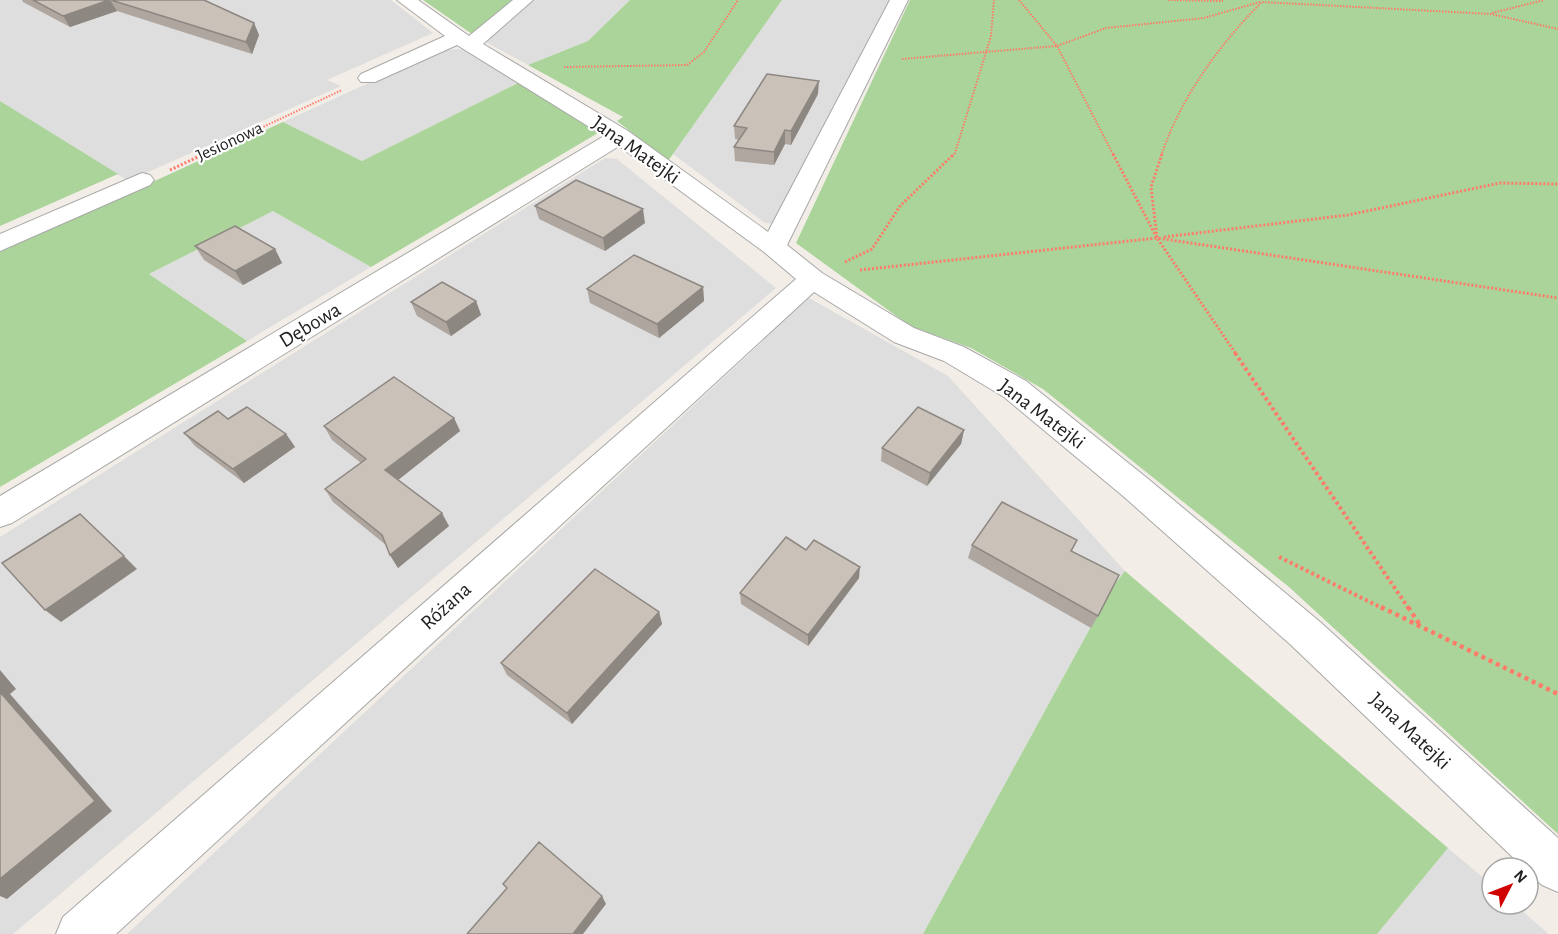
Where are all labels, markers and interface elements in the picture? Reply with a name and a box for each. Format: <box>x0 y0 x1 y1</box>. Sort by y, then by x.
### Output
street label: Jana Matejki <box>588 112 684 188</box>
street label: Jesionowa <box>194 119 266 165</box>
street label: Dębowa <box>276 298 345 351</box>
street label: Jana Matejki <box>995 375 1089 453</box>
street label: Różana <box>417 578 475 634</box>
street label: Jana Matejki <box>1366 689 1454 773</box>
north arrow <box>1480 856 1540 916</box>
text: N <box>1511 867 1530 886</box>

